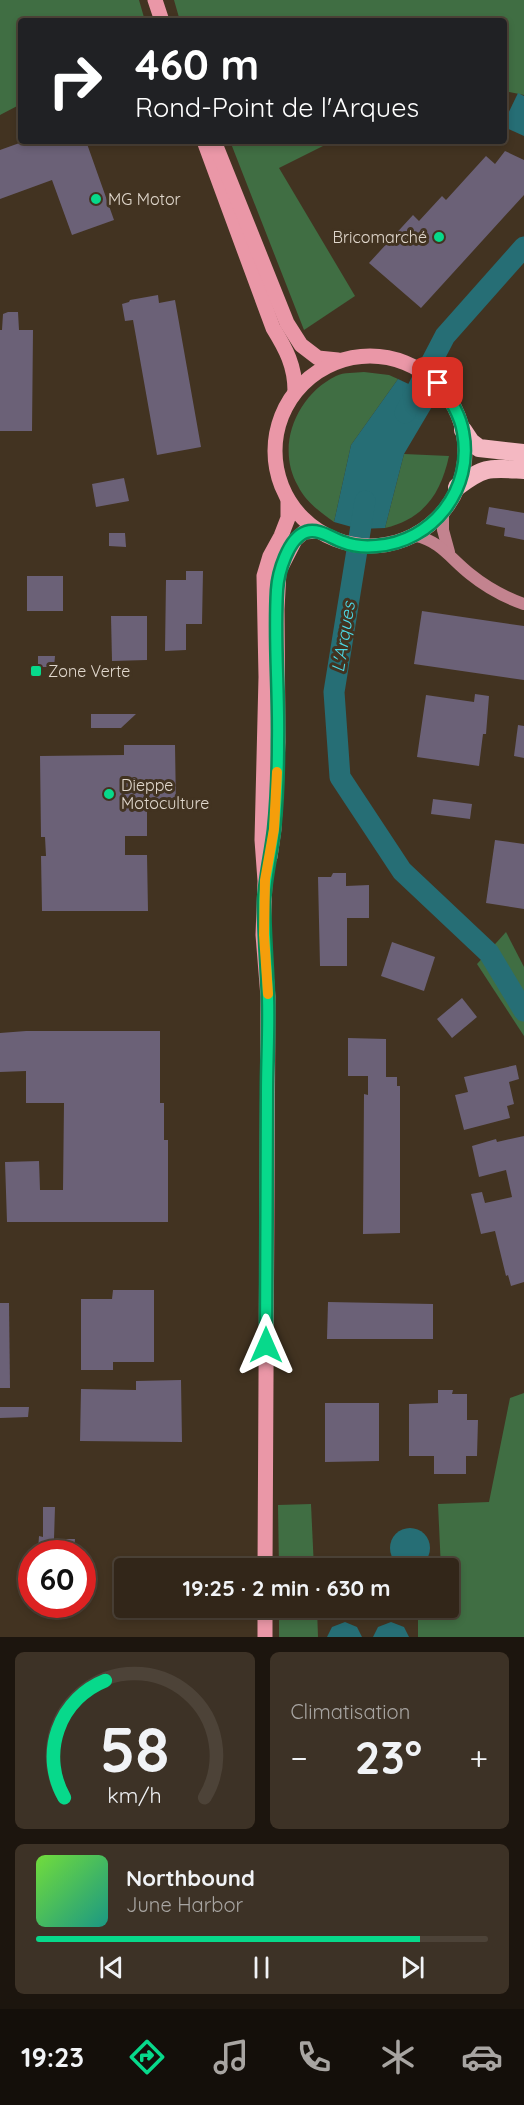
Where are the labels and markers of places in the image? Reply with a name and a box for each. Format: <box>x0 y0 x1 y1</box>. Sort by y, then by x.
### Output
place label: MG Motor <box>108 189 181 209</box>
marker: MG Motor <box>89 192 103 206</box>
place label: Bricomarché <box>333 227 427 247</box>
marker: Bricomarché <box>432 230 446 244</box>
pin <box>412 357 463 408</box>
place label: Zone Verte <box>48 661 130 681</box>
marker: Zone Verte <box>29 664 43 678</box>
place label: Dieppe Motoculture <box>121 775 209 813</box>
marker: Dieppe Motoculture <box>102 787 116 801</box>

